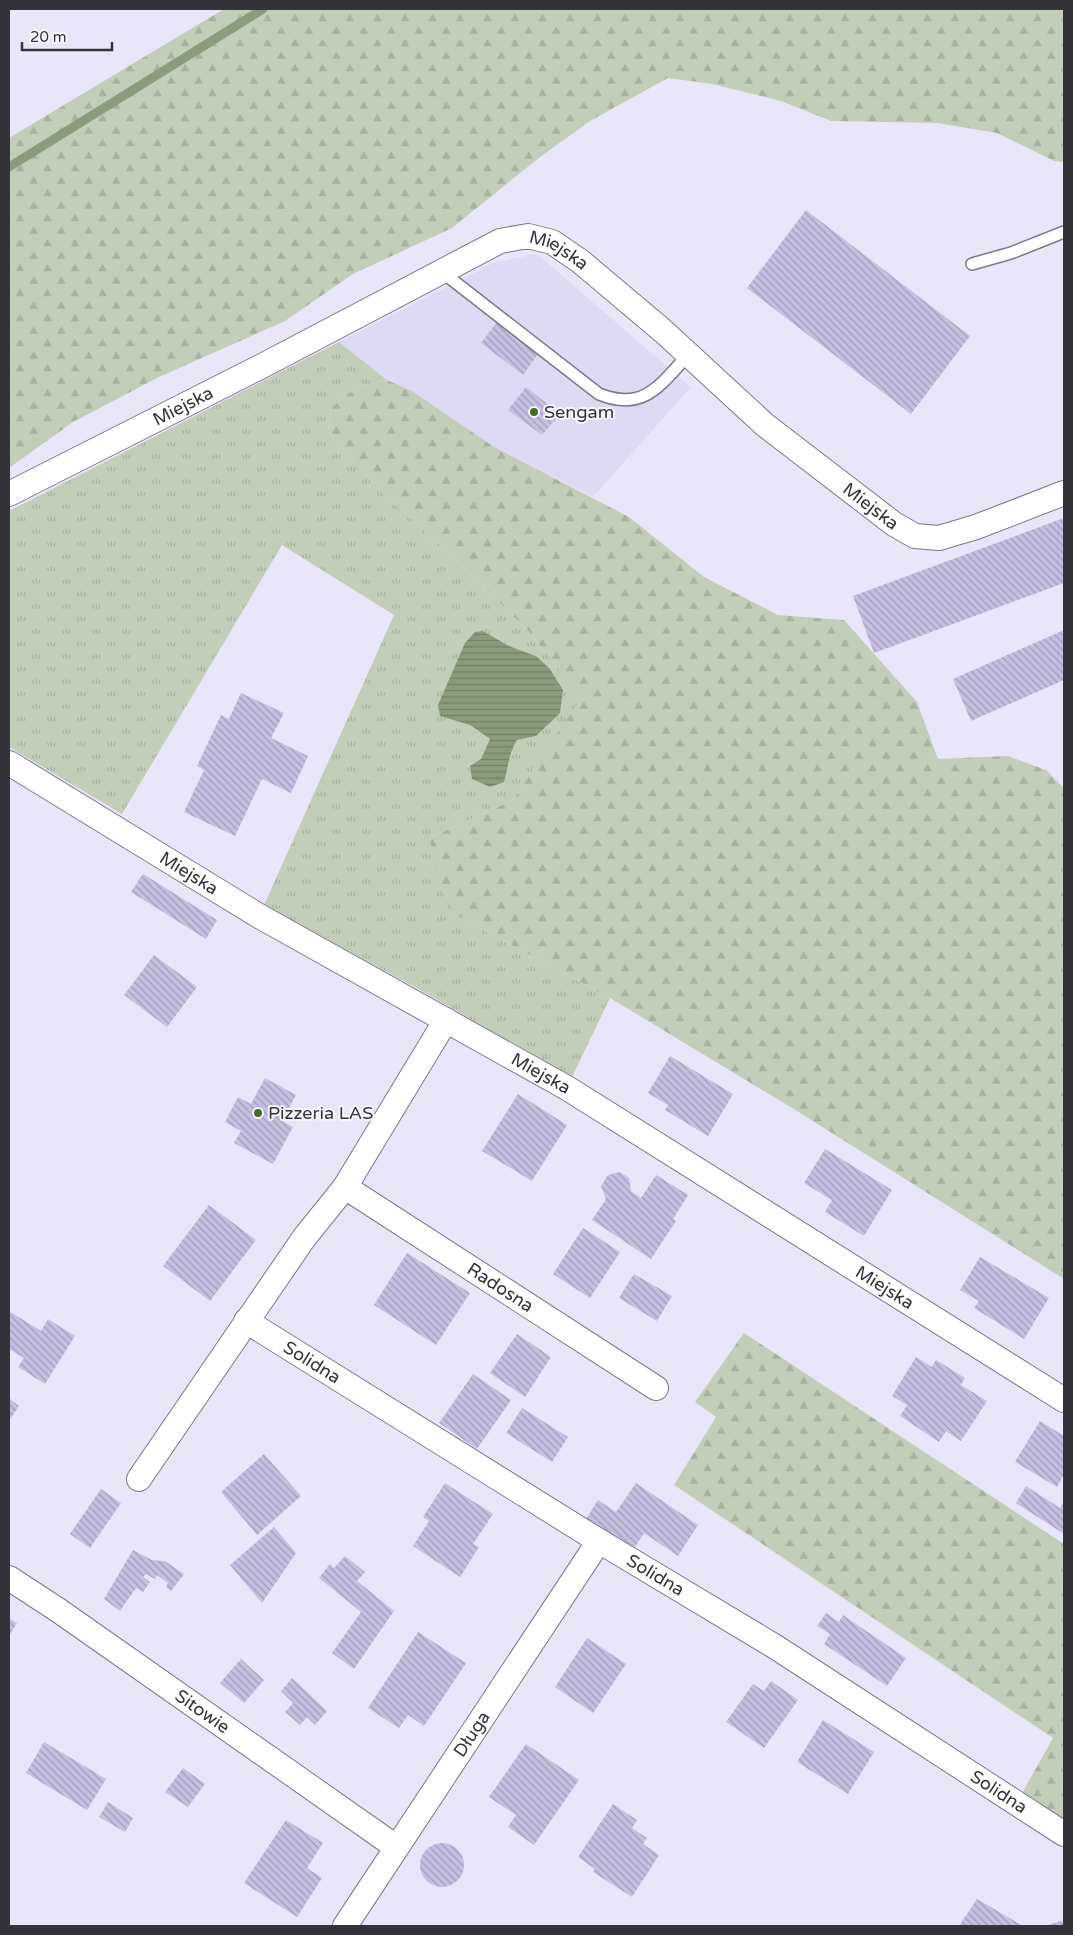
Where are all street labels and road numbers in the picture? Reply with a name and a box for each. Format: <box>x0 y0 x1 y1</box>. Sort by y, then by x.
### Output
street label: Miejska <box>527 226 593 275</box>
street label: Miejska <box>149 382 217 430</box>
street label: Miejska <box>838 478 903 535</box>
street label: Miejska <box>156 847 222 899</box>
street label: Miejska <box>507 1048 575 1099</box>
street label: Radosna <box>463 1258 538 1317</box>
street label: Miejska <box>851 1261 918 1314</box>
street label: Solidna <box>279 1336 345 1388</box>
street label: Solidna <box>623 1549 689 1601</box>
street label: Sitowie <box>171 1685 234 1738</box>
street label: Długa <box>449 1707 495 1761</box>
street label: Solidna <box>966 1765 1031 1818</box>

